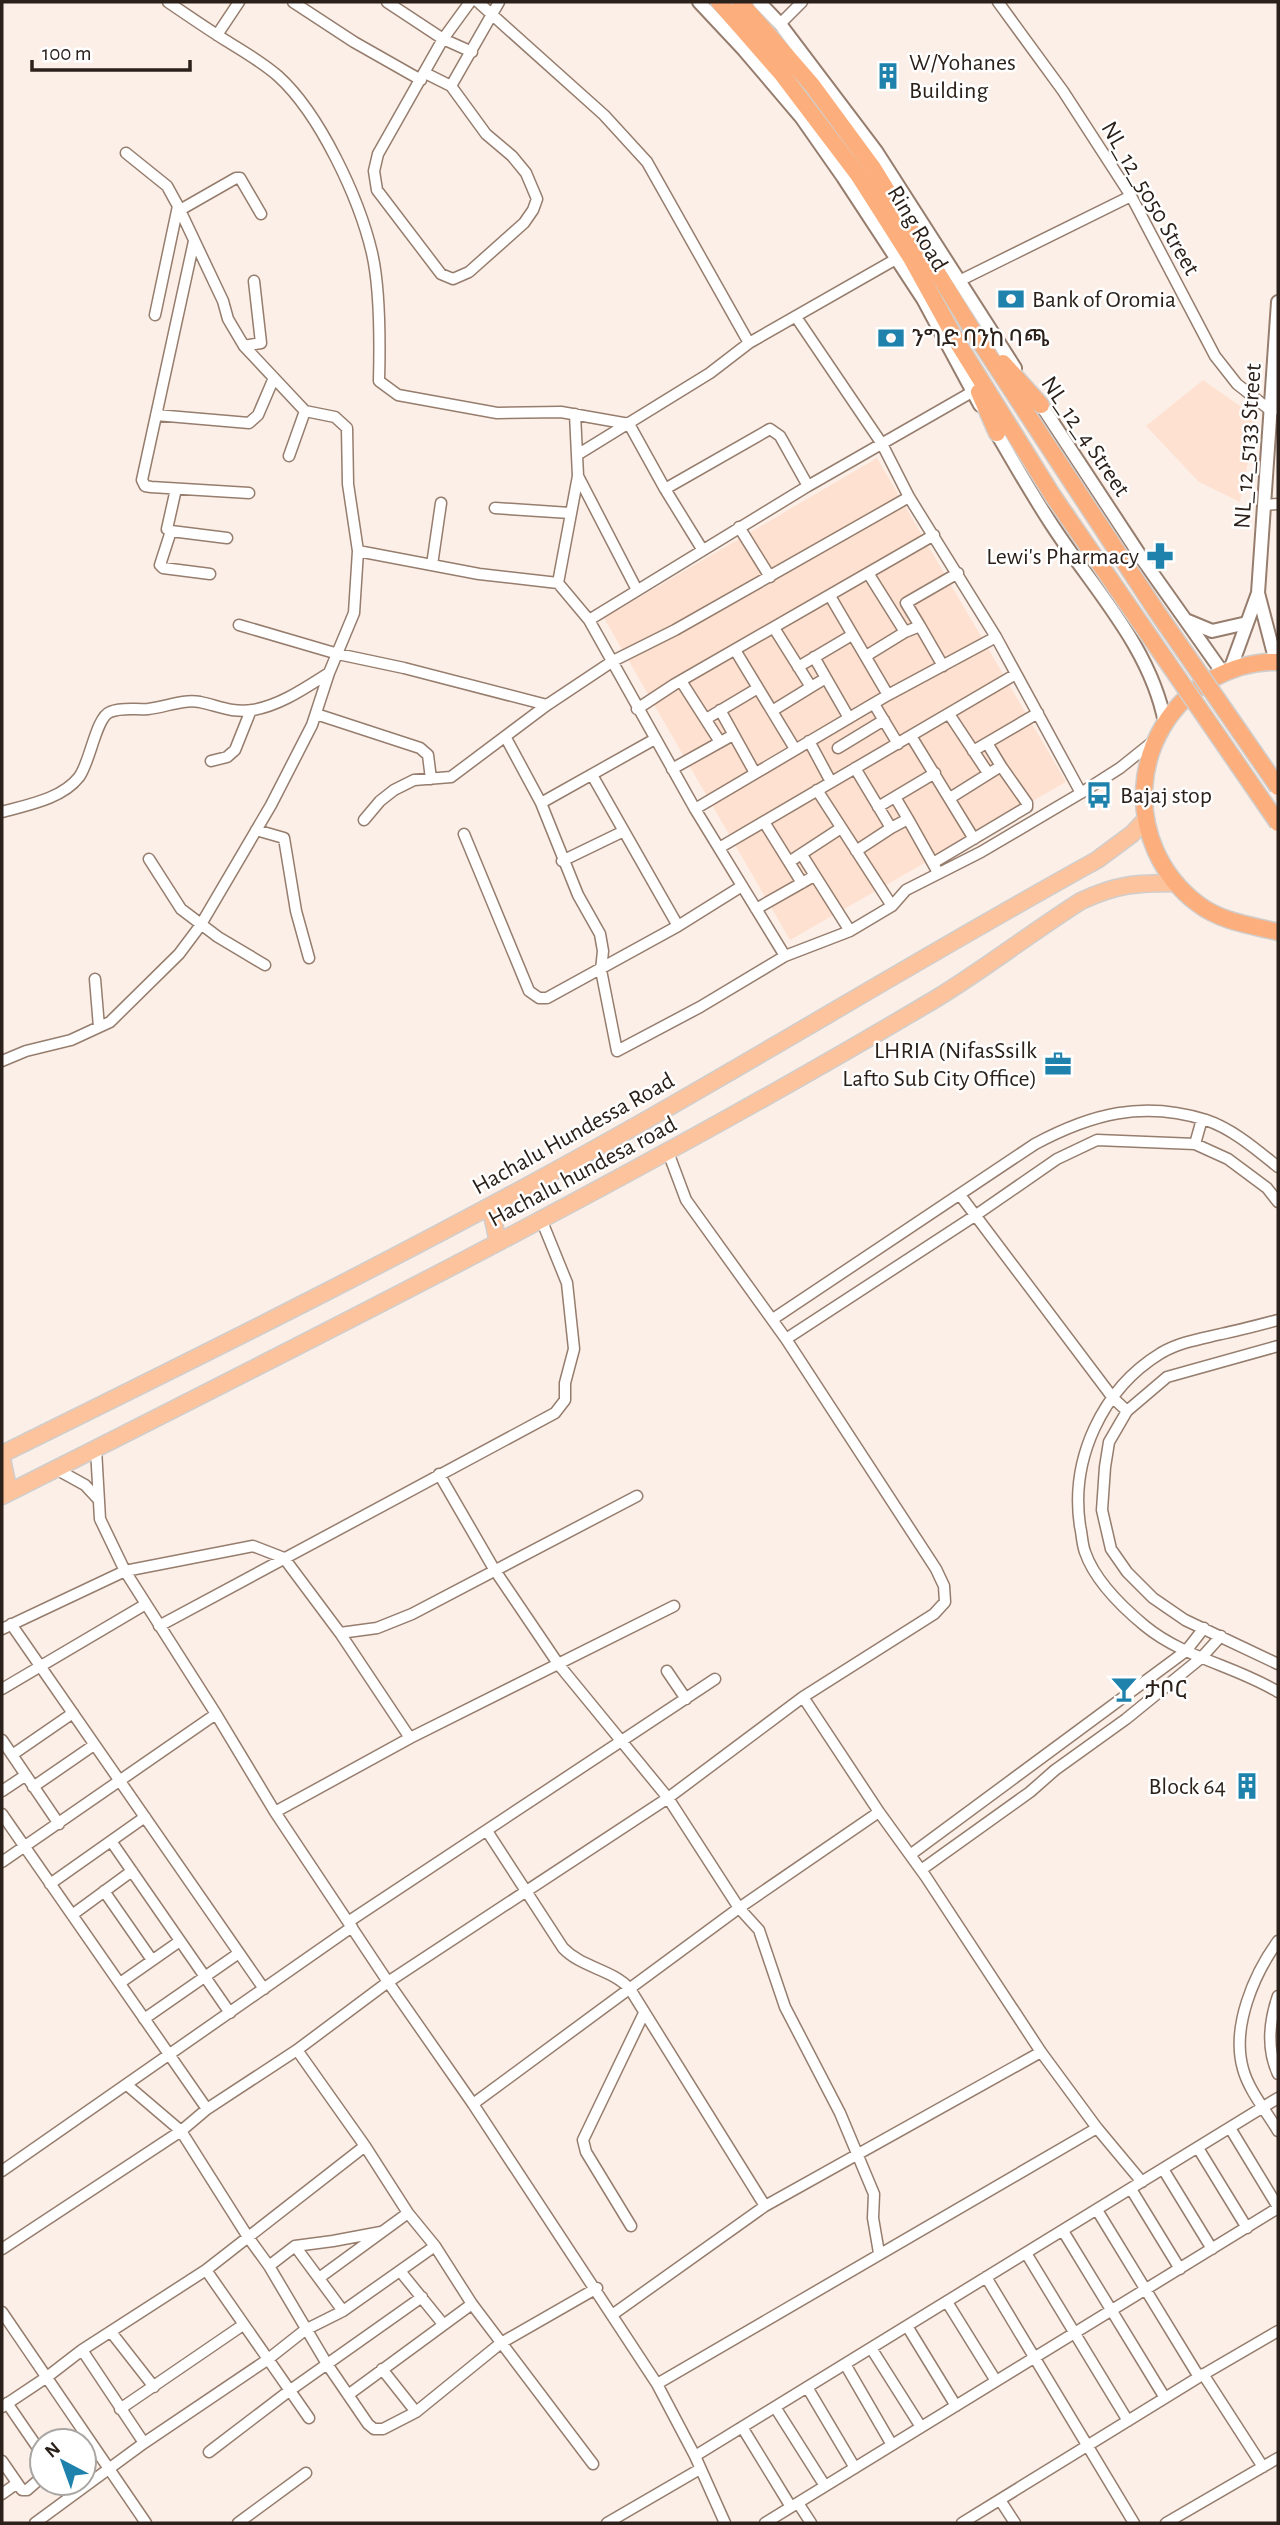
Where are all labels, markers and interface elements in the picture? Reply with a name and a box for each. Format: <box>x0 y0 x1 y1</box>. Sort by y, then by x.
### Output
scale bar <box>32 28 189 72</box>
text: 100 m <box>42 43 92 64</box>
place label: W/Yohanes Building <box>909 51 1016 103</box>
building icon: W/Yohanes Building <box>873 61 903 91</box>
street label: NL_12_5050 Street <box>1096 118 1204 280</box>
street label: Ring Road <box>882 182 952 275</box>
bank icon: Bank of Oromia <box>996 284 1026 314</box>
place label: Bank of Oromia <box>1032 288 1176 312</box>
bank icon: ንግድ ባንከ ባጫ <box>876 323 906 353</box>
place label: ንግድ ባንከ ባጫ <box>912 327 1050 351</box>
street label: NL_12_5133 Street <box>1230 362 1266 530</box>
street label: NL_12_4 Street <box>1036 372 1134 501</box>
pharmacy icon: Lewi's Pharmacy <box>1145 541 1175 571</box>
place label: Lewi's Pharmacy <box>986 545 1139 569</box>
bus stop icon: Bajaj stop <box>1084 780 1114 810</box>
place label: Bajaj stop <box>1120 784 1212 808</box>
place label: LHRIA (NifasSsilk Lafto Sub City Office) <box>842 1039 1037 1091</box>
office icon: LHRIA (NifasSsilk Lafto Sub City Office) <box>1043 1049 1073 1079</box>
street label: Hachalu Hundessa Road <box>469 1068 678 1199</box>
street label: Hachalu hundesa road <box>484 1112 680 1232</box>
bar icon: ታቦር <box>1109 1674 1139 1704</box>
place label: ታቦር <box>1145 1678 1187 1702</box>
building icon: Block 64 <box>1232 1771 1262 1801</box>
place label: Block 64 <box>1148 1775 1226 1799</box>
north arrow <box>28 2427 98 2497</box>
text: N <box>42 2439 64 2462</box>

